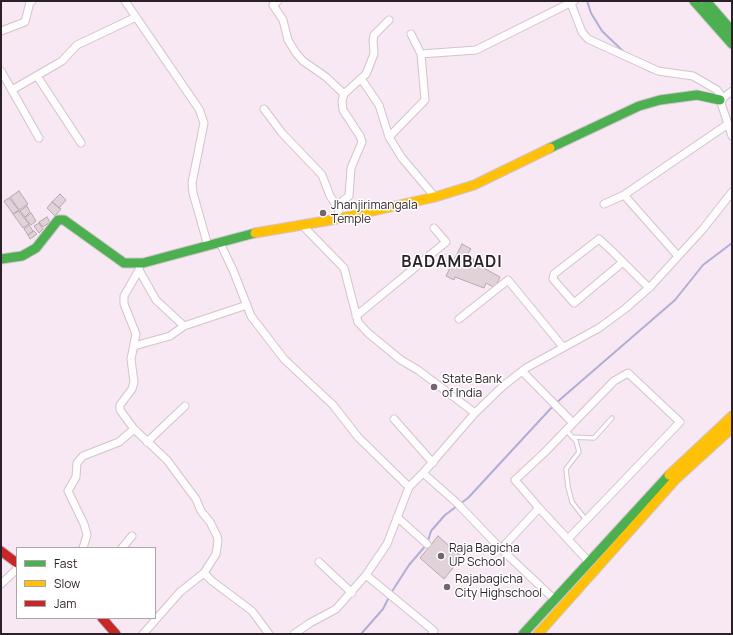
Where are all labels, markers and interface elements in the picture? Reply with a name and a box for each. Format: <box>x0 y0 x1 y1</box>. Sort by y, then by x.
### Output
place label: Jhanjirimangala Temple <box>331 199 418 227</box>
marker: Jhanjirimangala Temple <box>318 208 328 218</box>
district label: BADAMBADI <box>401 253 503 273</box>
place label: State Bank of India <box>442 373 502 401</box>
marker: State Bank of India <box>429 382 439 392</box>
place label: Raja Bagicha UP School <box>449 542 520 570</box>
legend <box>16 547 156 619</box>
marker: Raja Bagicha UP School <box>436 551 446 561</box>
text: Fast <box>54 555 78 572</box>
place label: Rajabagicha City Highschool <box>455 573 542 601</box>
text: Slow <box>54 575 80 592</box>
marker: Rajabagicha City Highschool <box>442 582 452 592</box>
text: Jam <box>54 595 76 612</box>

